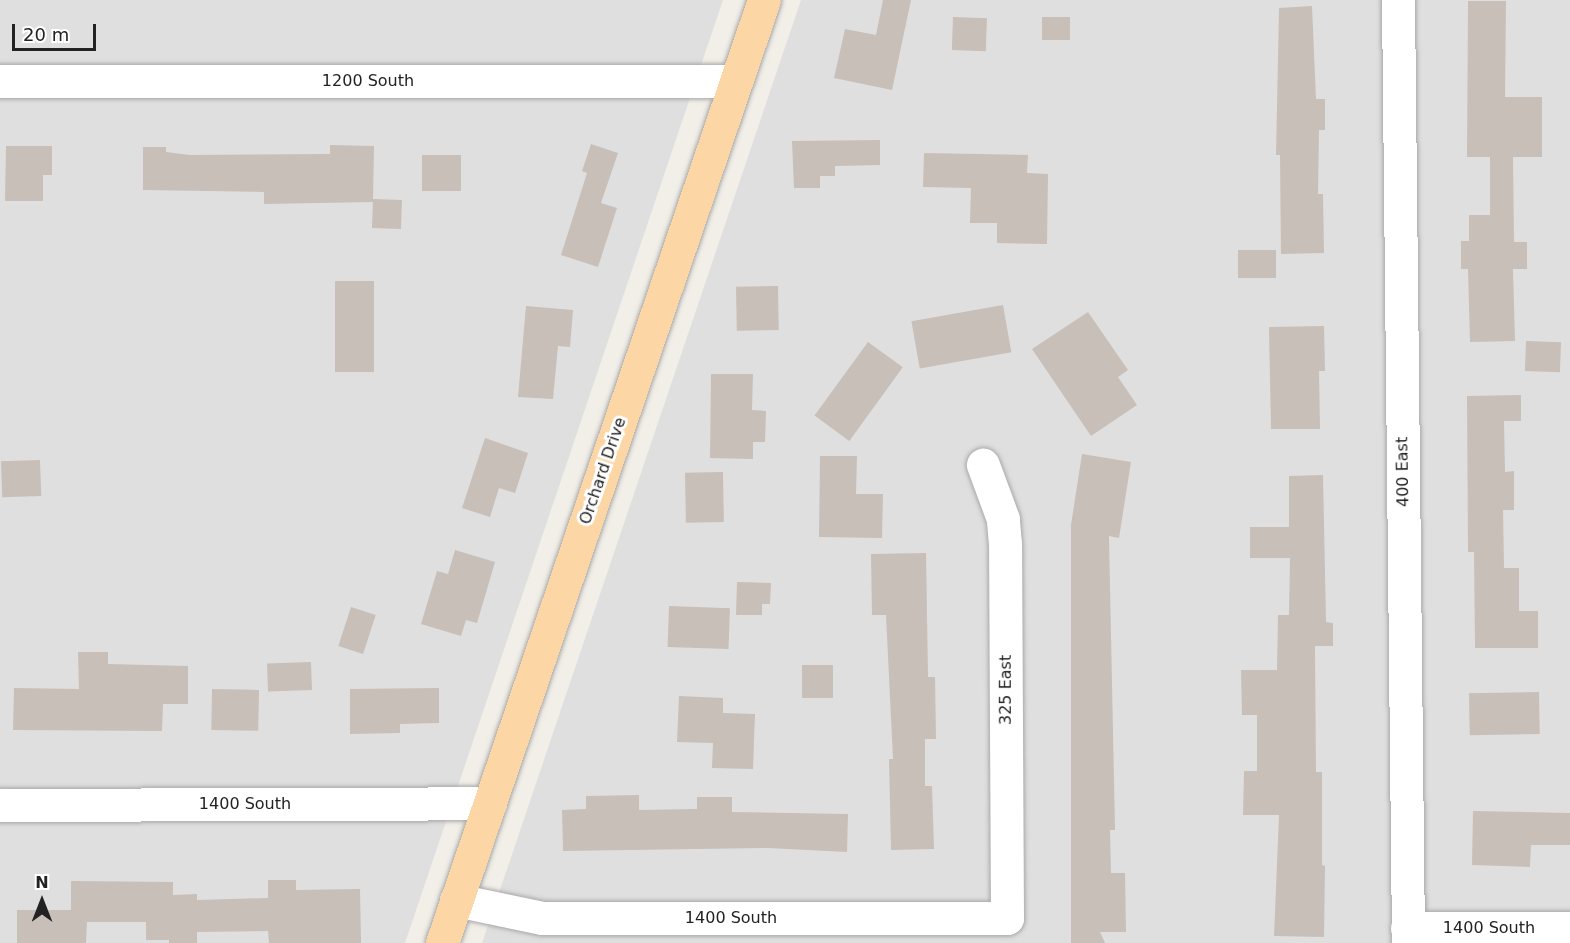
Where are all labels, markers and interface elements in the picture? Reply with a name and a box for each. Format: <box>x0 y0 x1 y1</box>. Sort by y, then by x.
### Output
scale bar <box>15 12 99 50</box>
text: 20 m <box>23 24 69 45</box>
street label: 1200 South <box>322 71 414 91</box>
street label: Orchard Drive <box>576 415 630 527</box>
street label: 400 East <box>1393 437 1413 507</box>
street label: 325 East <box>996 655 1016 725</box>
street label: 1400 South <box>199 794 291 814</box>
north arrow <box>12 871 72 931</box>
text: N <box>35 873 49 892</box>
street label: 1400 South <box>685 908 777 928</box>
street label: 1400 South <box>1443 918 1535 938</box>

